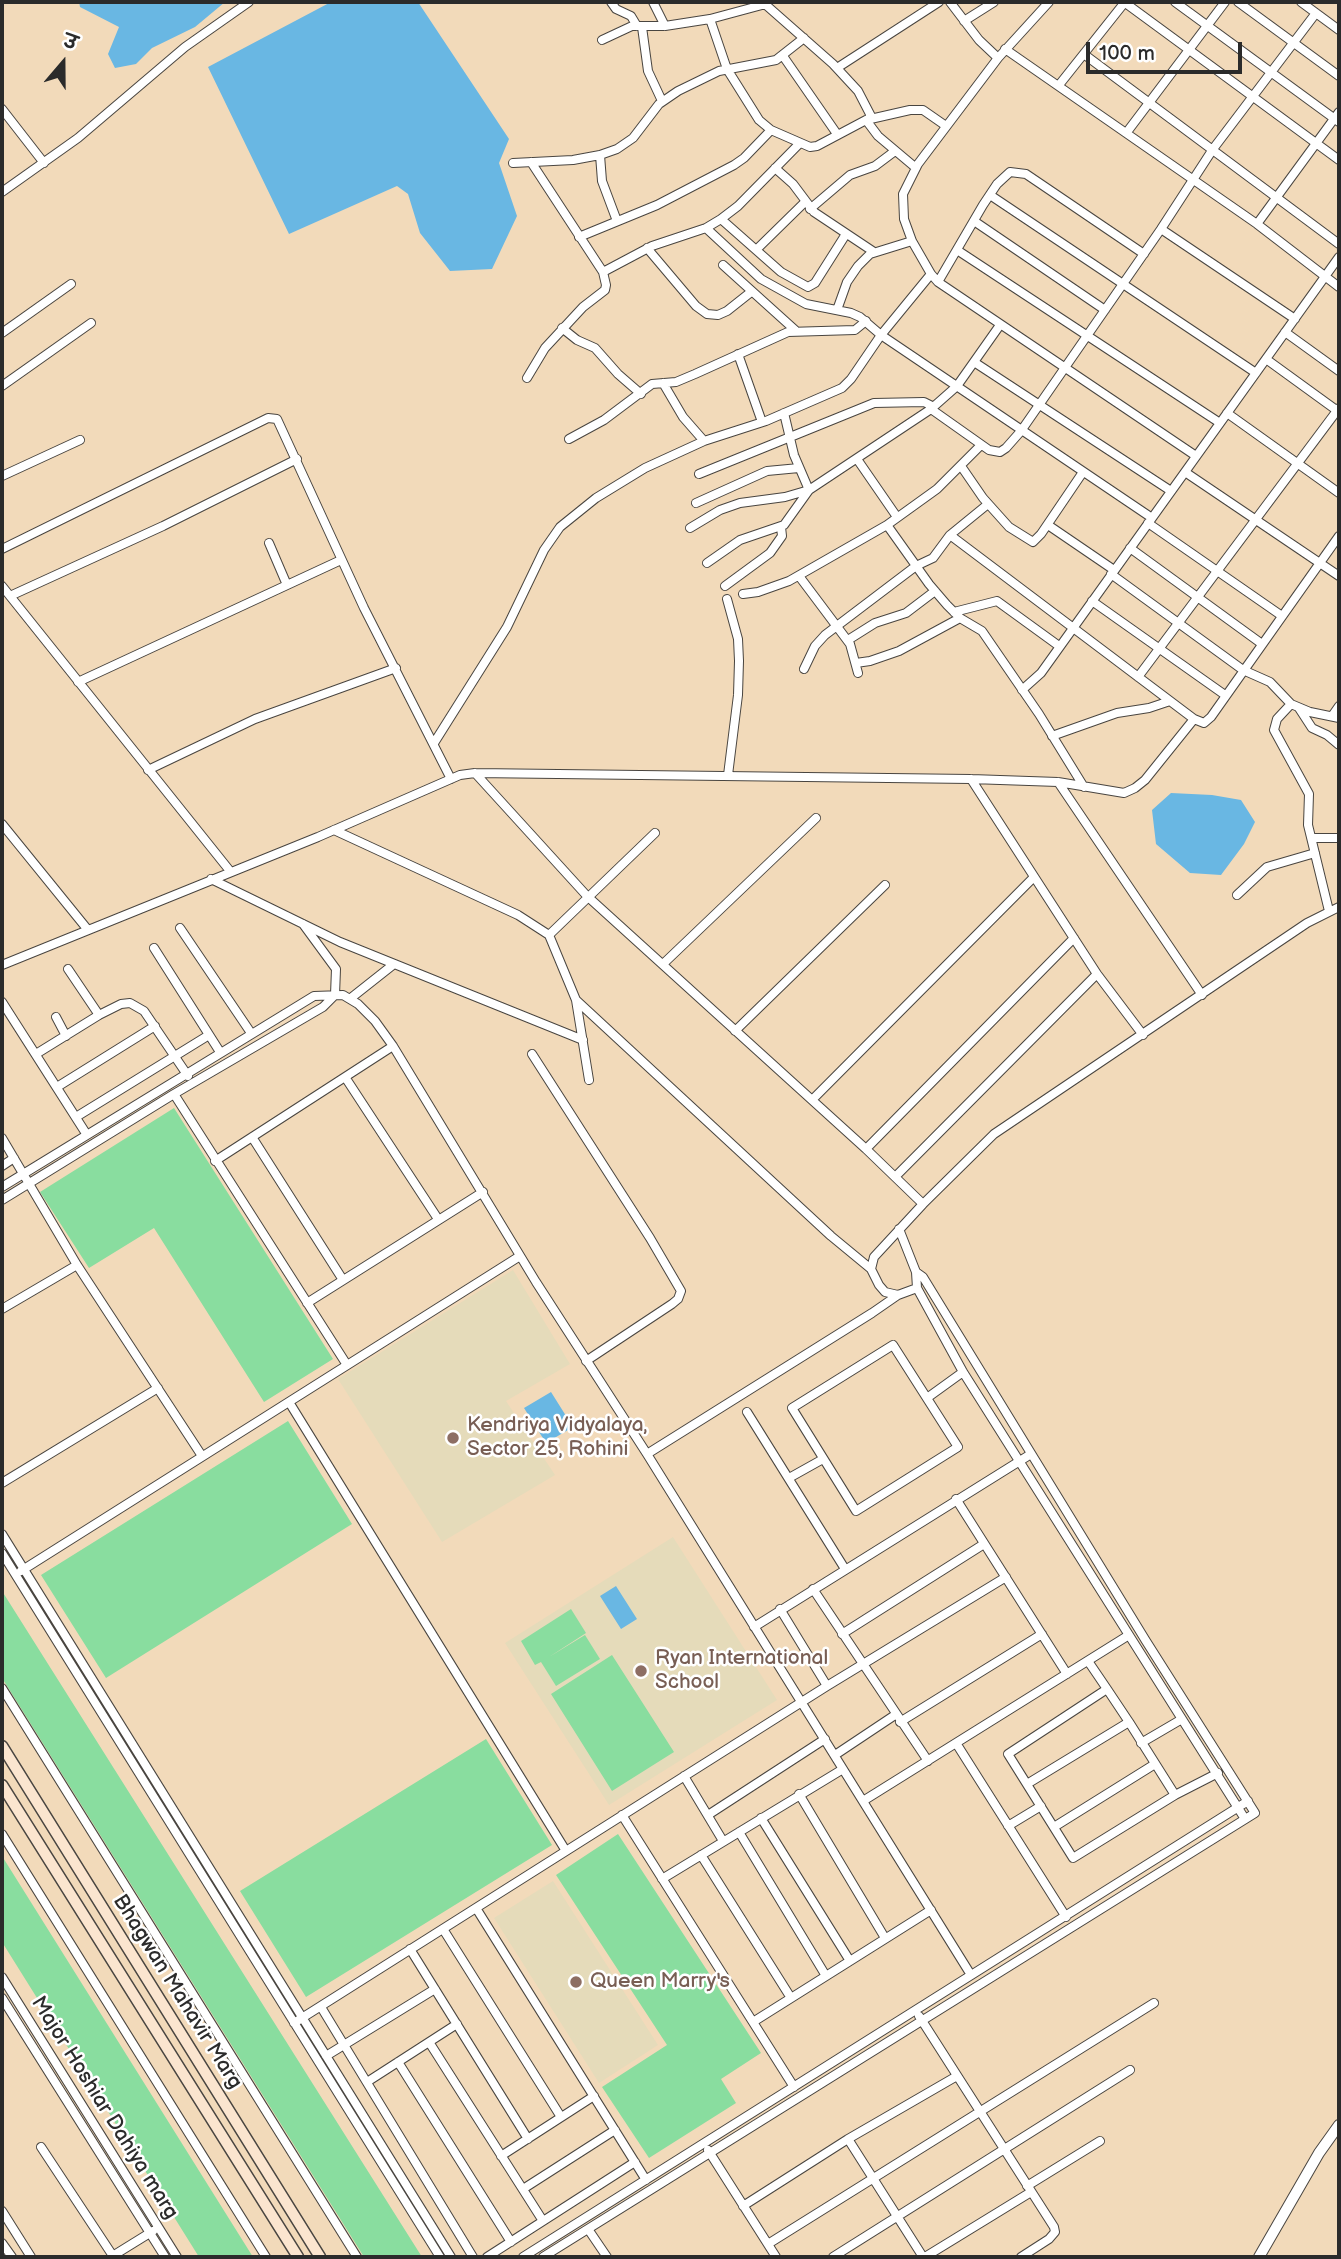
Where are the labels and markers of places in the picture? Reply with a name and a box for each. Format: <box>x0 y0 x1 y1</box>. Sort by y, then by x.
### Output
place label: Kendriya Vidyalaya, Sector 25, Rohini <box>467 1413 647 1463</box>
marker: Kendriya Vidyalaya, Sector 25, Rohini <box>445 1430 461 1446</box>
place label: Ryan International School <box>655 1646 828 1696</box>
marker: Ryan International School <box>633 1663 649 1679</box>
place label: Queen Marry's <box>590 1969 730 1995</box>
marker: Queen Marry's <box>568 1974 584 1990</box>

